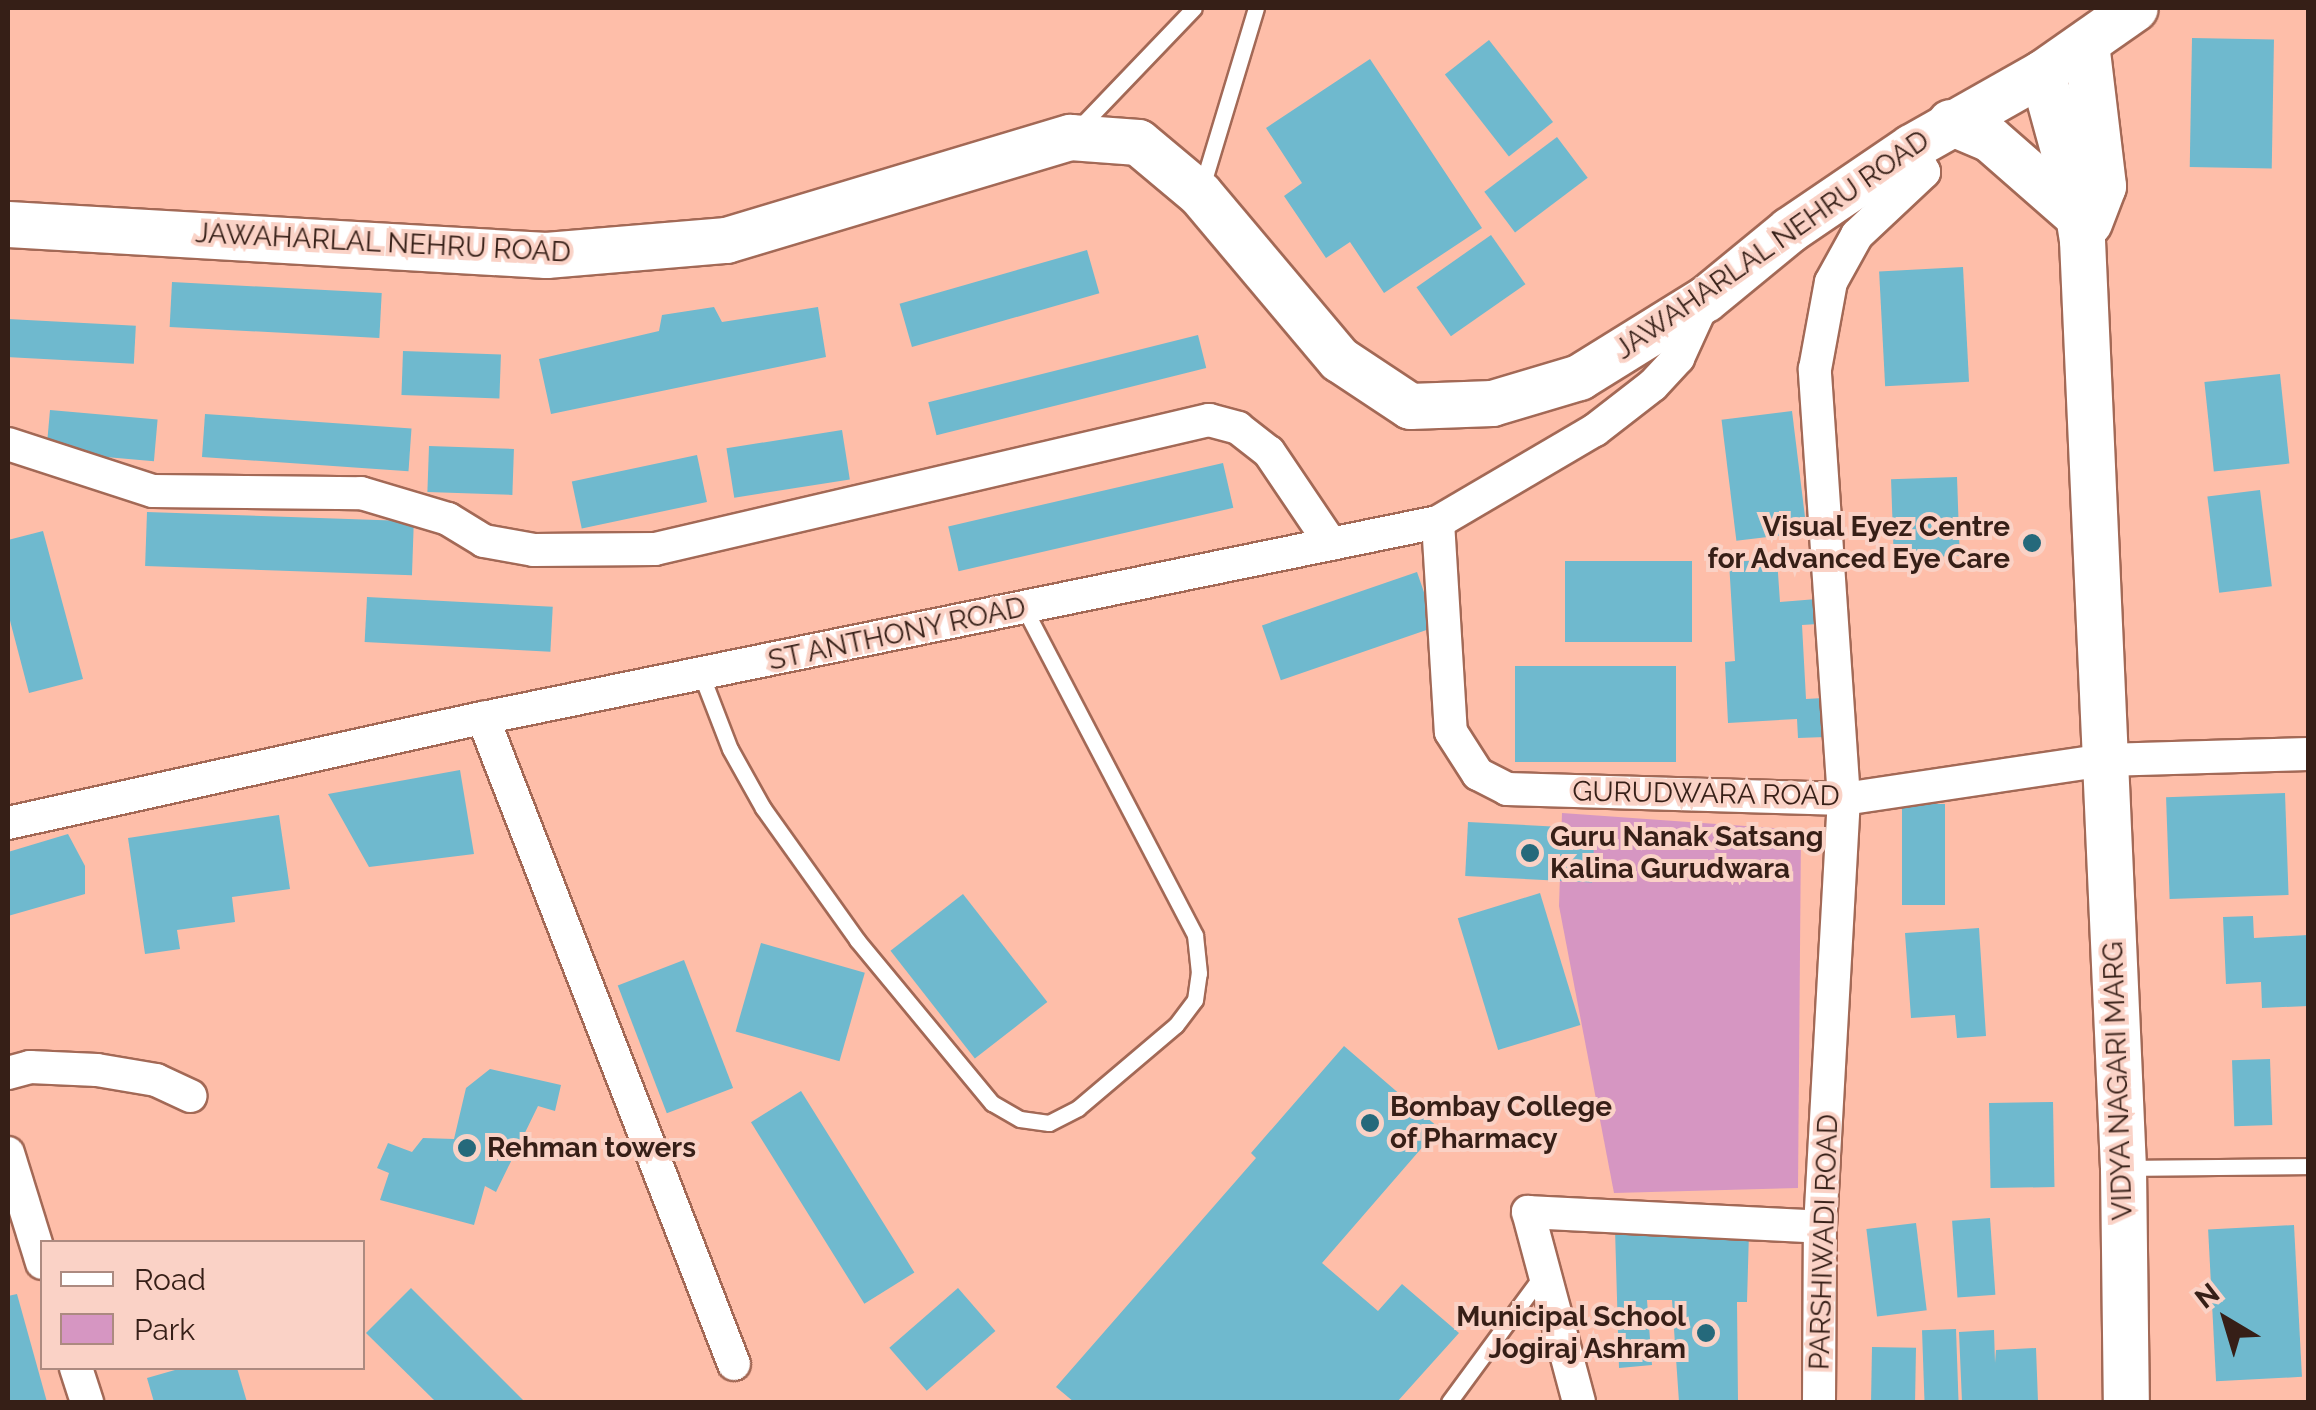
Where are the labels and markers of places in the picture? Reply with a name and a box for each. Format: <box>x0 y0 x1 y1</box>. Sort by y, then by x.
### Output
place label: Visual Eyez Centre for Advanced Eye Care <box>1706 510 2010 576</box>
marker: Visual Eyez Centre for Advanced Eye Care <box>2019 530 2045 556</box>
place label: Guru Nanak Satsang Kalina Gurudwara <box>1550 820 1823 886</box>
marker: Guru Nanak Satsang Kalina Gurudwara <box>1519 842 1541 864</box>
place label: Bombay College of Pharmacy <box>1390 1090 1613 1156</box>
marker: Bombay College of Pharmacy <box>1359 1112 1381 1134</box>
place label: Rehman towers <box>487 1131 696 1165</box>
marker: Rehman towers <box>456 1137 478 1159</box>
place label: Municipal School Jogiraj Ashram <box>1455 1300 1686 1366</box>
marker: Municipal School Jogiraj Ashram <box>1695 1322 1717 1344</box>

